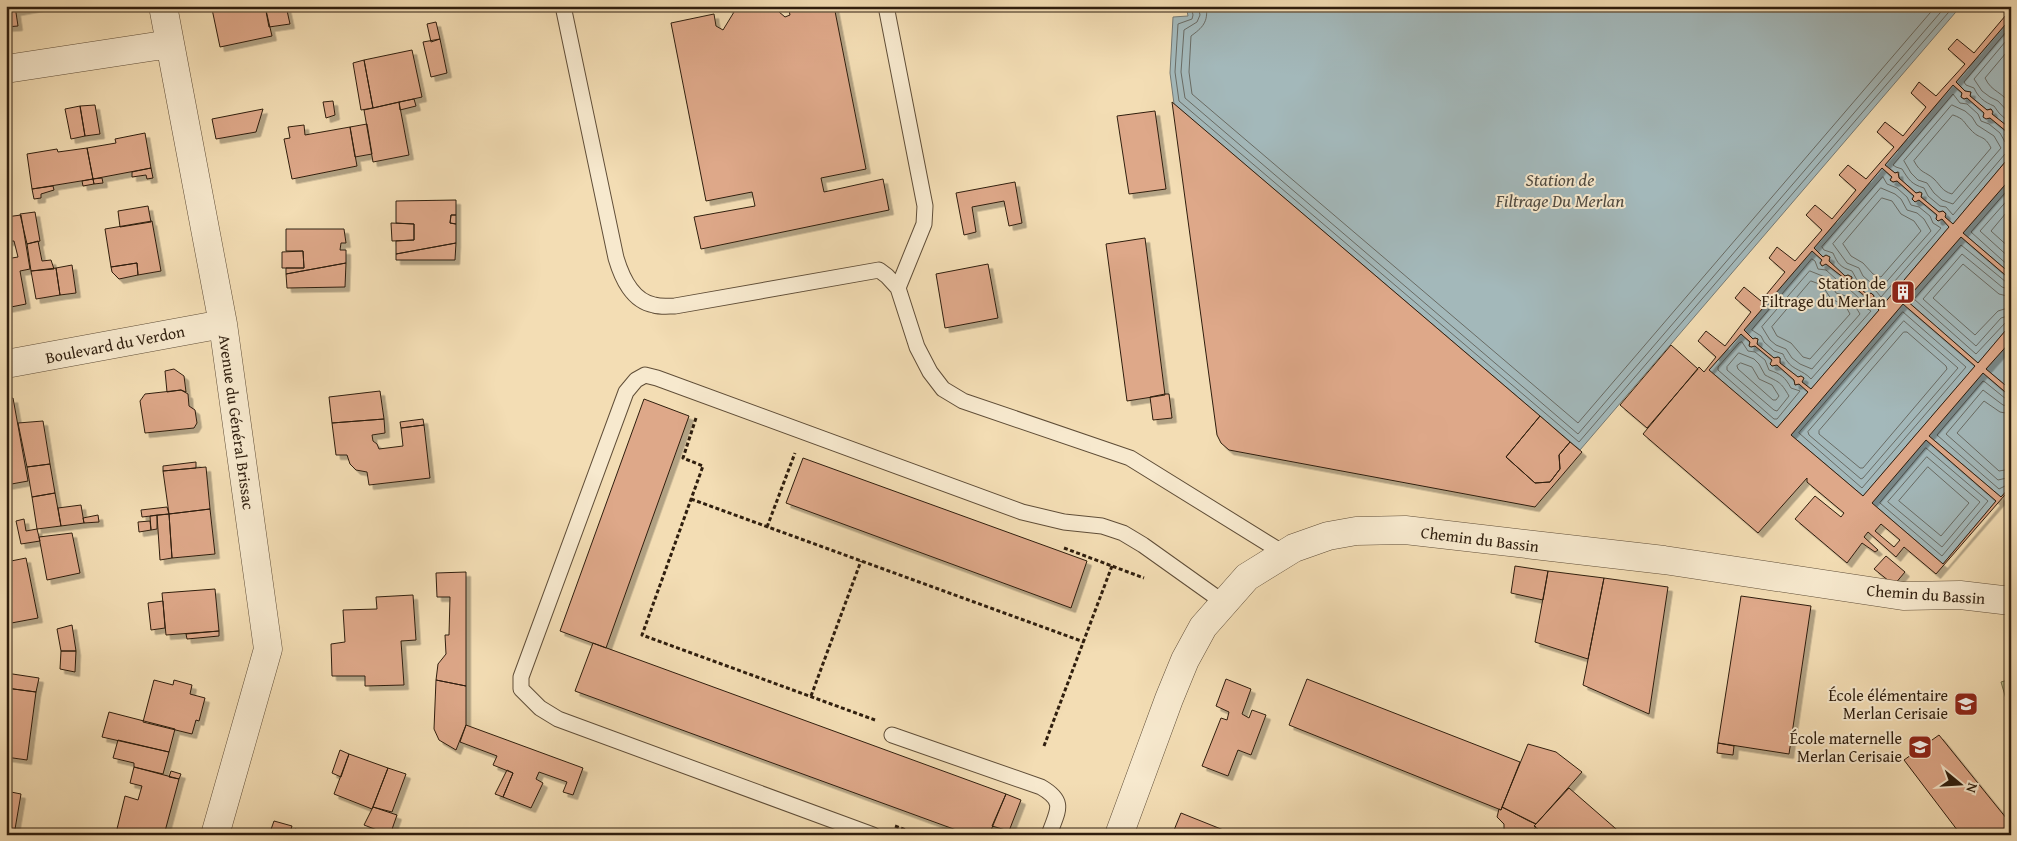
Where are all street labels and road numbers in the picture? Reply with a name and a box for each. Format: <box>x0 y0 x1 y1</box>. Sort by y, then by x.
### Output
street label: Boulevard du Verdon <box>43 319 187 369</box>
street label: Avenue du Général Brissac <box>213 333 261 511</box>
street label: Chemin du Bassin <box>1420 520 1540 558</box>
street label: Chemin du Bassin <box>1866 578 1986 610</box>

